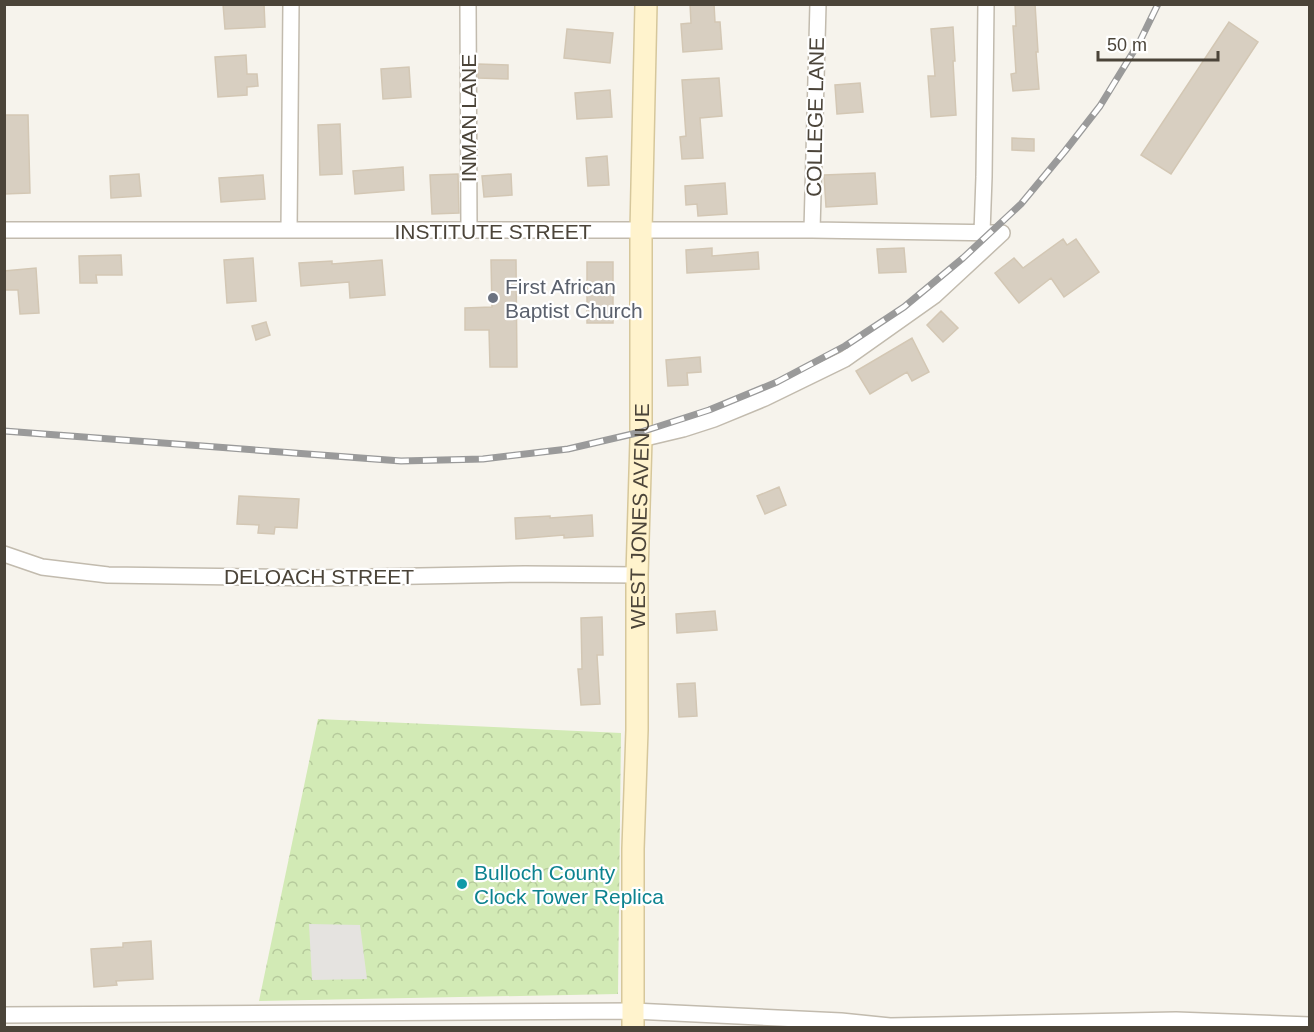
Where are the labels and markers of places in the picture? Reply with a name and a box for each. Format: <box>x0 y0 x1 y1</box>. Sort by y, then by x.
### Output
place label: First African Baptist Church <box>505 275 643 322</box>
marker: First African Baptist Church <box>486 291 500 305</box>
place label: Bulloch County Clock Tower Replica <box>474 861 664 908</box>
marker: Bulloch County Clock Tower Replica <box>455 877 469 891</box>

